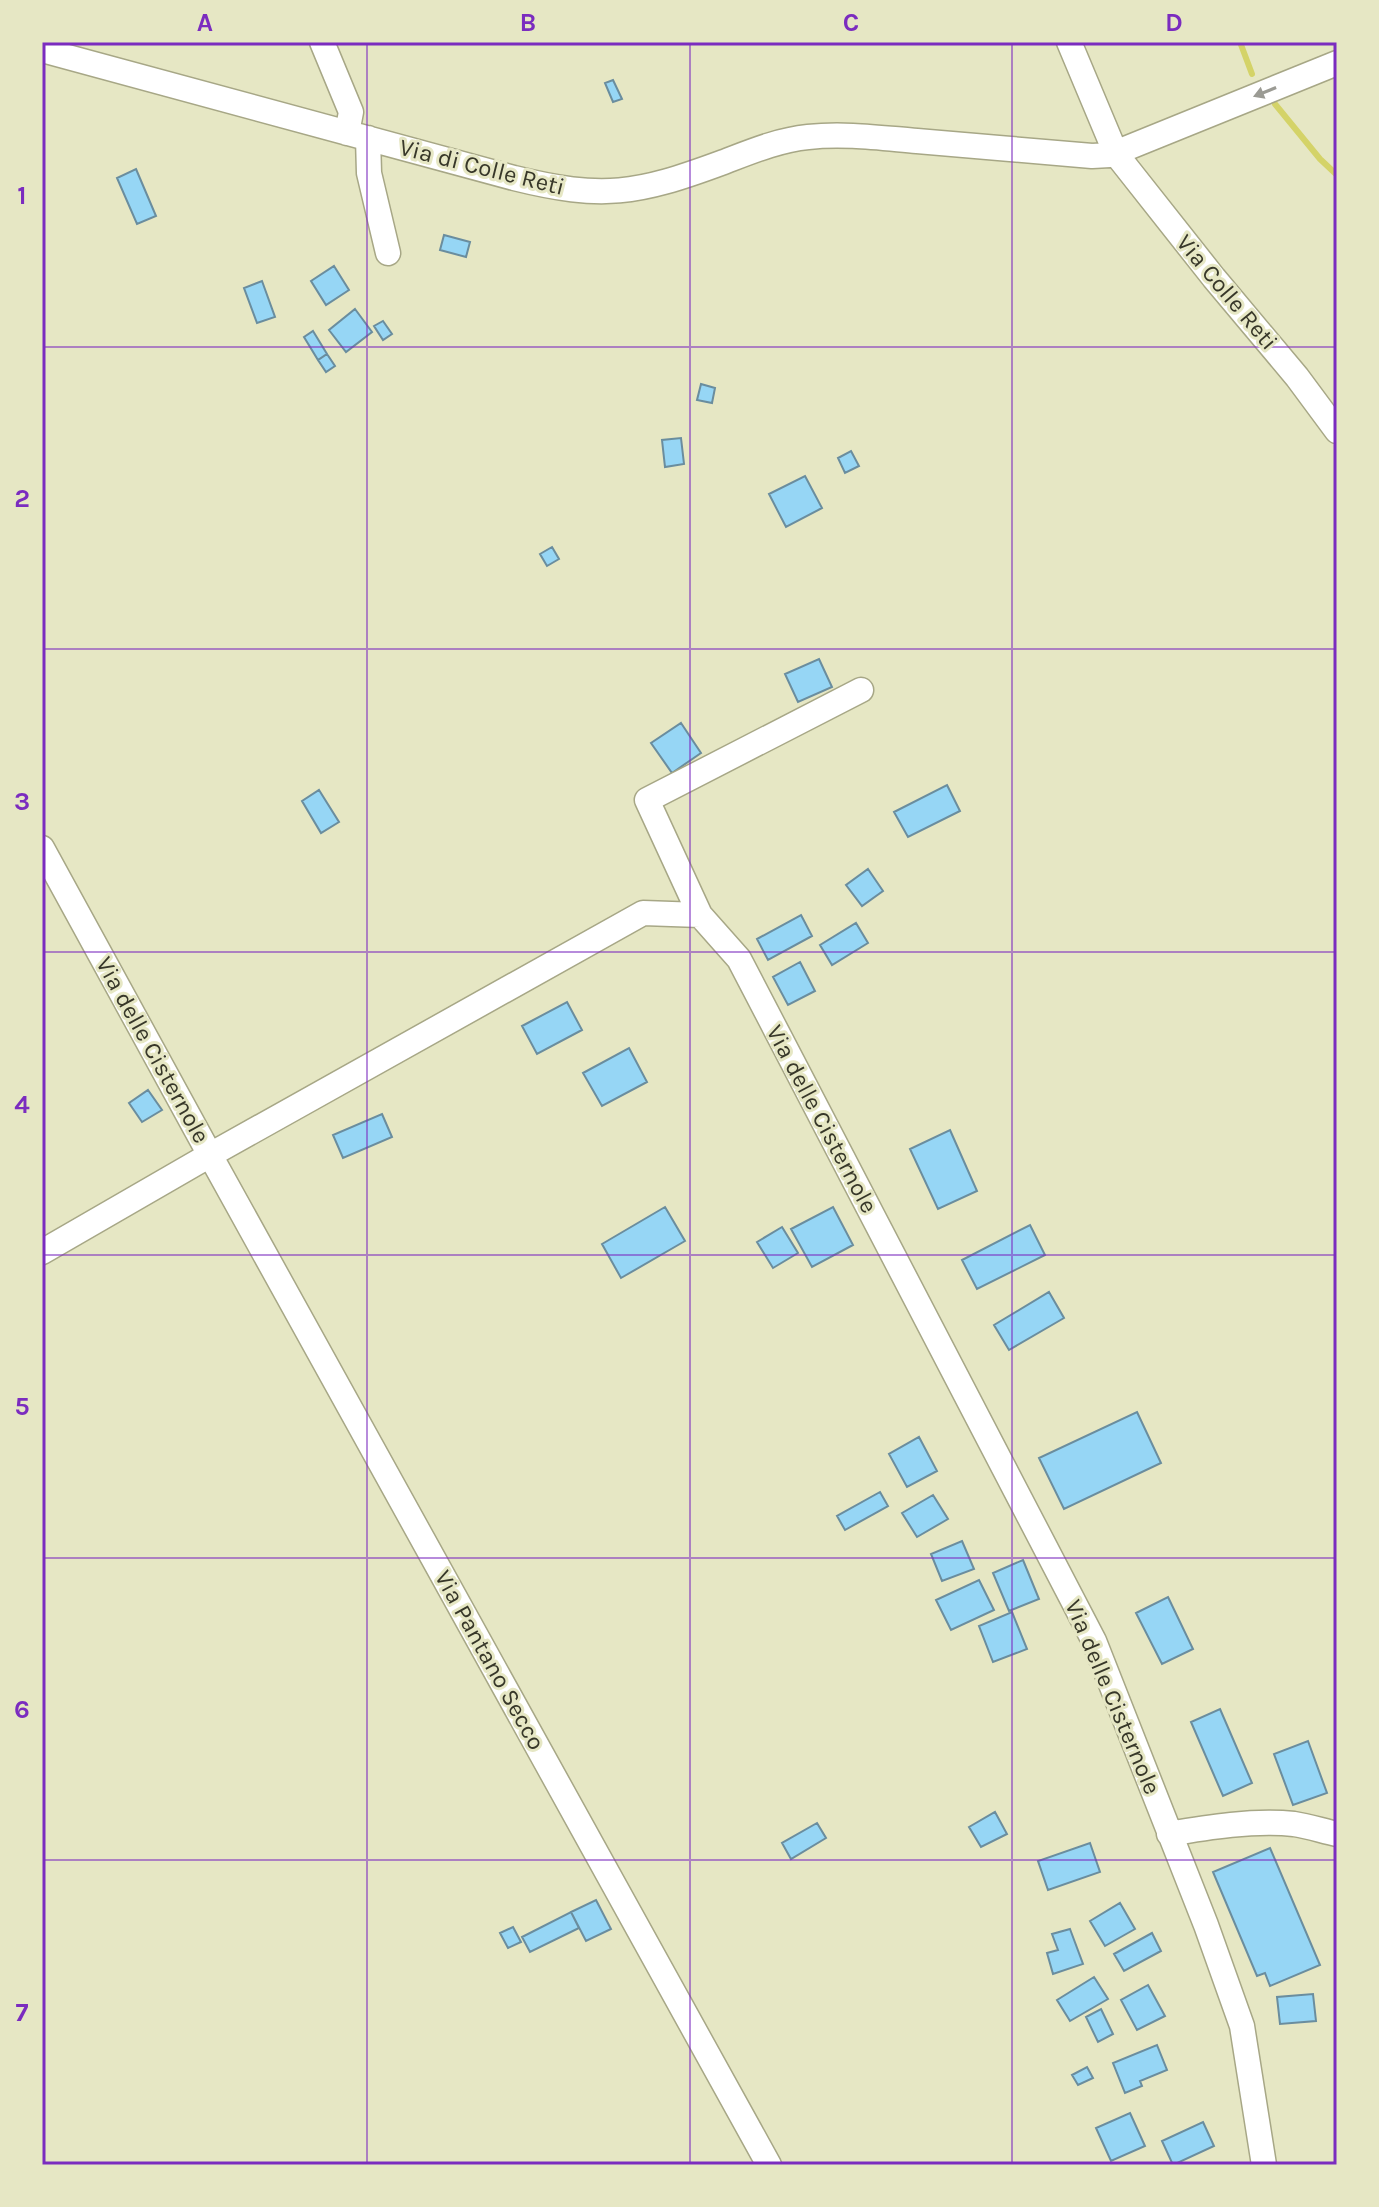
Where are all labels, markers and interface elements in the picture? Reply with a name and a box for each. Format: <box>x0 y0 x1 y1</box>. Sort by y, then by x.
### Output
text: A <box>197 7 213 38</box>
text: B <box>520 7 536 38</box>
text: C <box>843 7 859 38</box>
text: D <box>1165 7 1183 38</box>
one-way arrow <box>1253 86 1277 99</box>
street label: Via di Colle Reti <box>397 133 567 201</box>
text: 1 <box>17 180 27 211</box>
street label: Via Colle Reti <box>1171 229 1283 355</box>
text: 2 <box>14 483 30 514</box>
text: 3 <box>14 786 30 817</box>
street label: Via delle Cisternole <box>90 952 216 1148</box>
street label: Via delle Cisternole <box>761 1020 883 1218</box>
text: 4 <box>14 1089 30 1120</box>
text: 5 <box>14 1391 30 1422</box>
street label: Via Pantano Secco <box>429 1565 551 1755</box>
street label: Via delle Cisternole <box>1059 1595 1167 1799</box>
text: 6 <box>14 1694 30 1725</box>
text: 7 <box>16 1997 29 2028</box>

